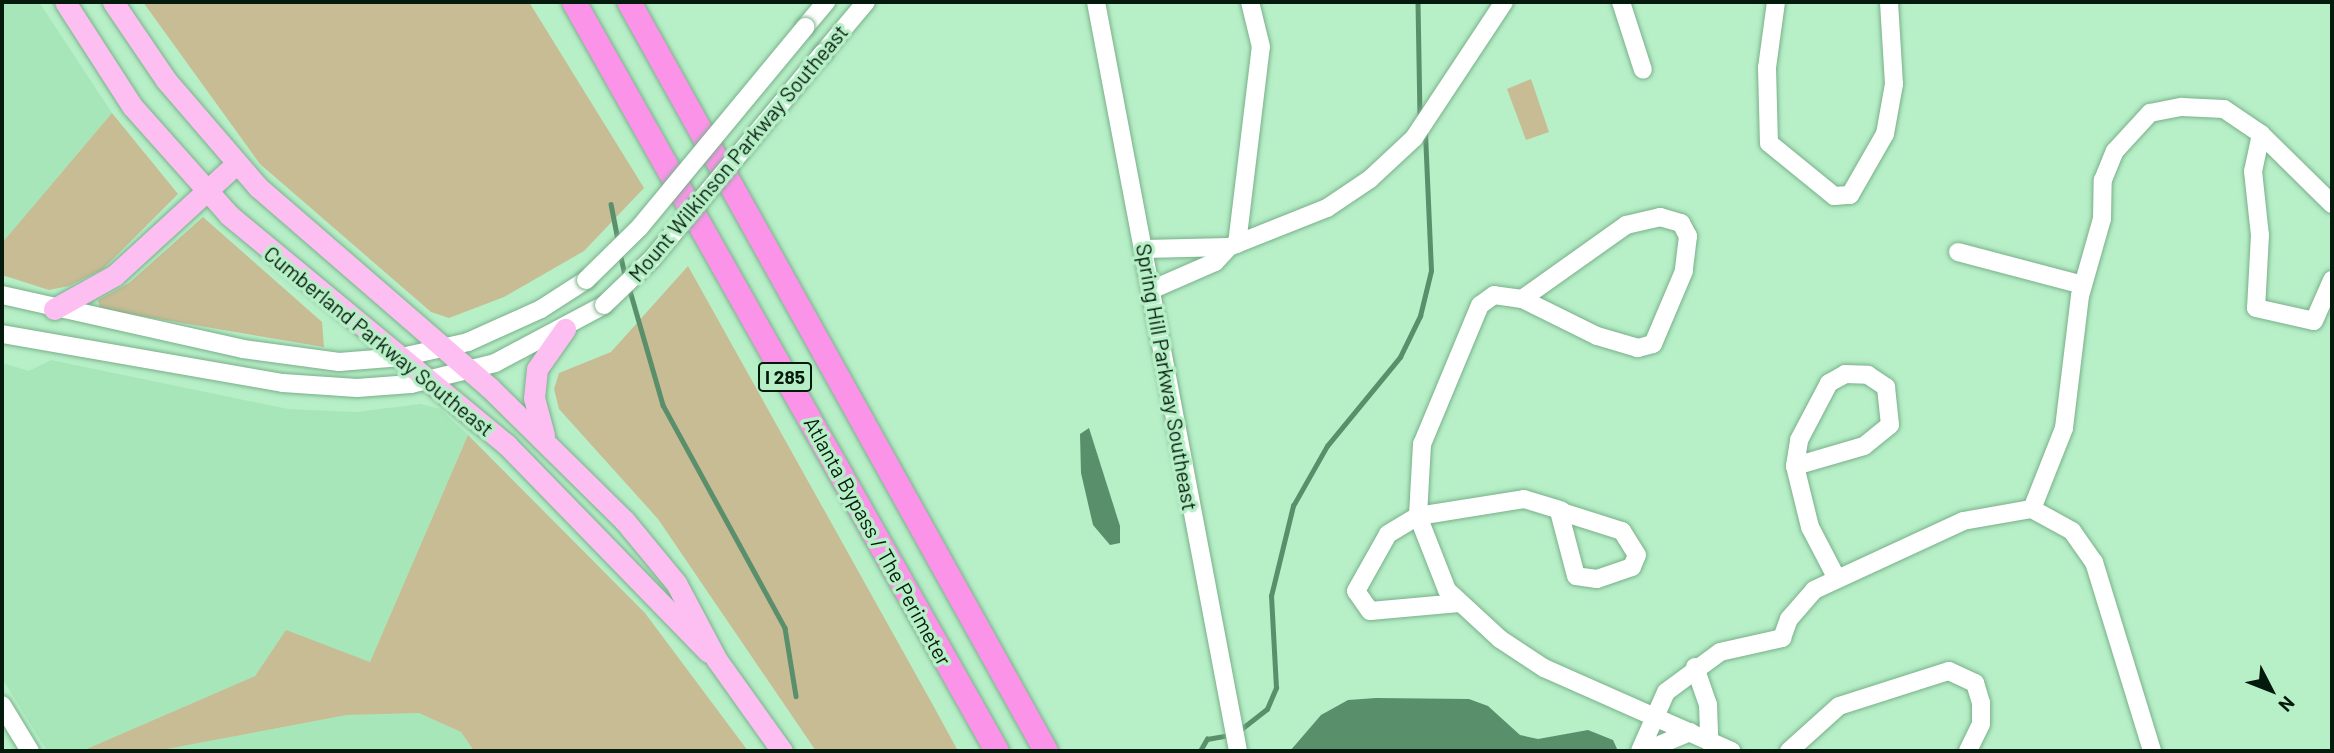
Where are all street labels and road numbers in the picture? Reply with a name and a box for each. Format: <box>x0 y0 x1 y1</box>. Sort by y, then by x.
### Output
street label: Mount Wilkinson Parkway Southeast <box>623 19 853 287</box>
street label: Cumberland Parkway Southeast <box>259 241 499 441</box>
street label: Spring Hill Parkway Southeast <box>1131 242 1203 512</box>
road number: I 285 <box>757 362 813 392</box>
street label: Atlanta Bypass / The Perimeter <box>799 412 957 670</box>

